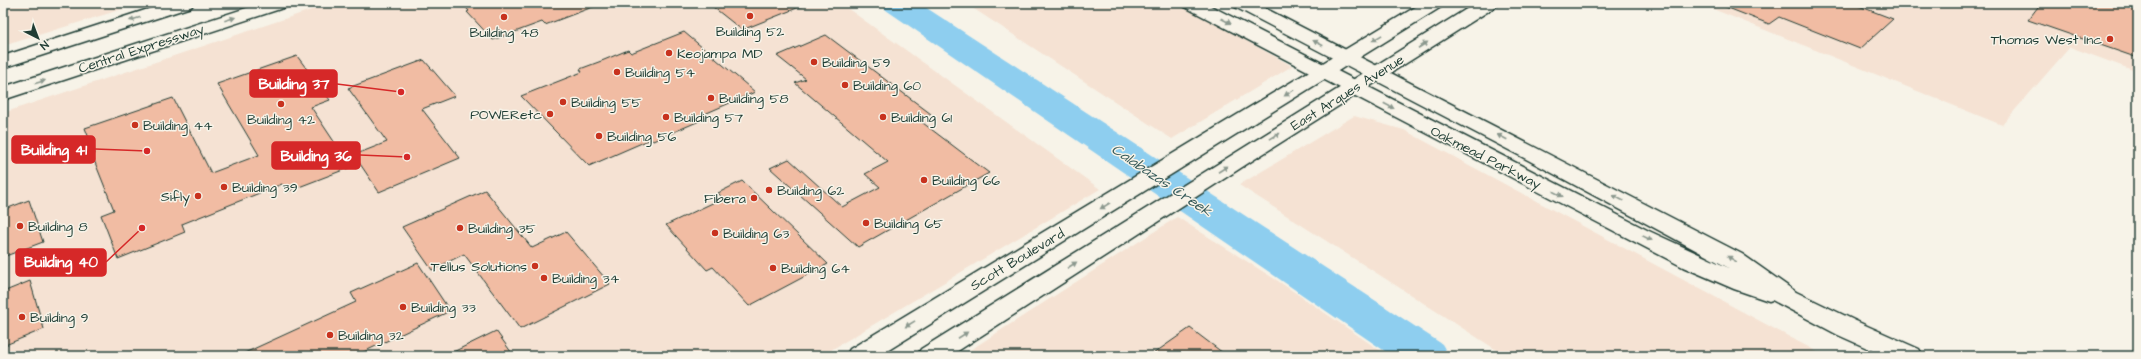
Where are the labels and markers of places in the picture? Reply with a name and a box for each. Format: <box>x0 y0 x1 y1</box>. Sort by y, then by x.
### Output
marker: Building 52 <box>745 11 755 21</box>
marker: Building 48 <box>499 12 509 22</box>
place label: Building 52 <box>716 22 784 42</box>
place label: Building 48 <box>469 23 539 43</box>
place label: Thomas West Inc <box>1991 30 2102 50</box>
marker: Thomas West Inc <box>2105 34 2115 44</box>
place label: Keojampa MD <box>677 44 763 64</box>
marker: Keojampa MD <box>664 48 674 58</box>
place label: Building 59 <box>822 53 890 73</box>
marker: Building 59 <box>809 57 819 67</box>
place label: Building 54 <box>625 63 695 83</box>
marker: Building 54 <box>612 67 622 77</box>
callout: Building 37 <box>250 70 337 97</box>
place label: Building 60 <box>853 76 921 96</box>
marker: Building 60 <box>840 80 850 90</box>
place label: Building 58 <box>719 89 789 109</box>
place label: Building 55 <box>571 93 641 113</box>
marker: Building 58 <box>706 93 716 103</box>
marker: Building 55 <box>558 97 568 107</box>
marker: Building 42 <box>276 99 286 109</box>
place label: POWERetc <box>470 105 542 125</box>
place label: Building 57 <box>674 108 743 128</box>
place label: Building 61 <box>891 108 952 128</box>
marker: POWERetc <box>545 109 555 119</box>
place label: Building 42 <box>247 110 315 130</box>
marker: Building 57 <box>661 112 671 122</box>
marker: Building 61 <box>878 112 888 122</box>
place label: Building 44 <box>143 116 213 136</box>
marker: Building 44 <box>130 120 140 130</box>
place label: Building 56 <box>607 127 676 147</box>
marker: Building 56 <box>594 131 604 141</box>
callout: Building 41 <box>12 136 95 163</box>
callout: Building 36 <box>272 142 360 169</box>
place label: Building 66 <box>932 171 1000 191</box>
marker: Building 66 <box>919 175 929 185</box>
place label: Building 39 <box>232 178 298 198</box>
place label: Building 62 <box>777 181 844 201</box>
marker: Building 39 <box>219 182 229 192</box>
marker: Building 62 <box>764 185 774 195</box>
place label: Sifly <box>161 187 190 207</box>
place label: Fibera <box>704 189 746 209</box>
marker: Sifly <box>193 191 203 201</box>
marker: Fibera <box>749 193 759 203</box>
place label: Building 65 <box>874 214 943 234</box>
place label: Building 8 <box>28 217 88 237</box>
marker: Building 65 <box>861 218 871 228</box>
place label: Building 35 <box>468 219 536 239</box>
marker: Building 8 <box>15 221 25 231</box>
marker: Building 35 <box>455 223 465 233</box>
place label: Building 63 <box>723 224 789 244</box>
marker: Building 63 <box>710 228 720 238</box>
callout: Building 40 <box>16 249 106 276</box>
place label: Tellus Solutions <box>431 257 527 277</box>
place label: Building 64 <box>781 259 850 279</box>
marker: Tellus Solutions <box>530 261 540 271</box>
marker: Building 64 <box>768 263 778 273</box>
place label: Building 34 <box>552 269 620 289</box>
marker: Building 34 <box>539 273 549 283</box>
place label: Building 33 <box>411 298 476 318</box>
marker: Building 33 <box>398 302 408 312</box>
place label: Building 9 <box>30 308 89 328</box>
marker: Building 9 <box>17 312 27 322</box>
place label: Building 32 <box>338 326 404 346</box>
marker: Building 32 <box>325 330 335 340</box>

